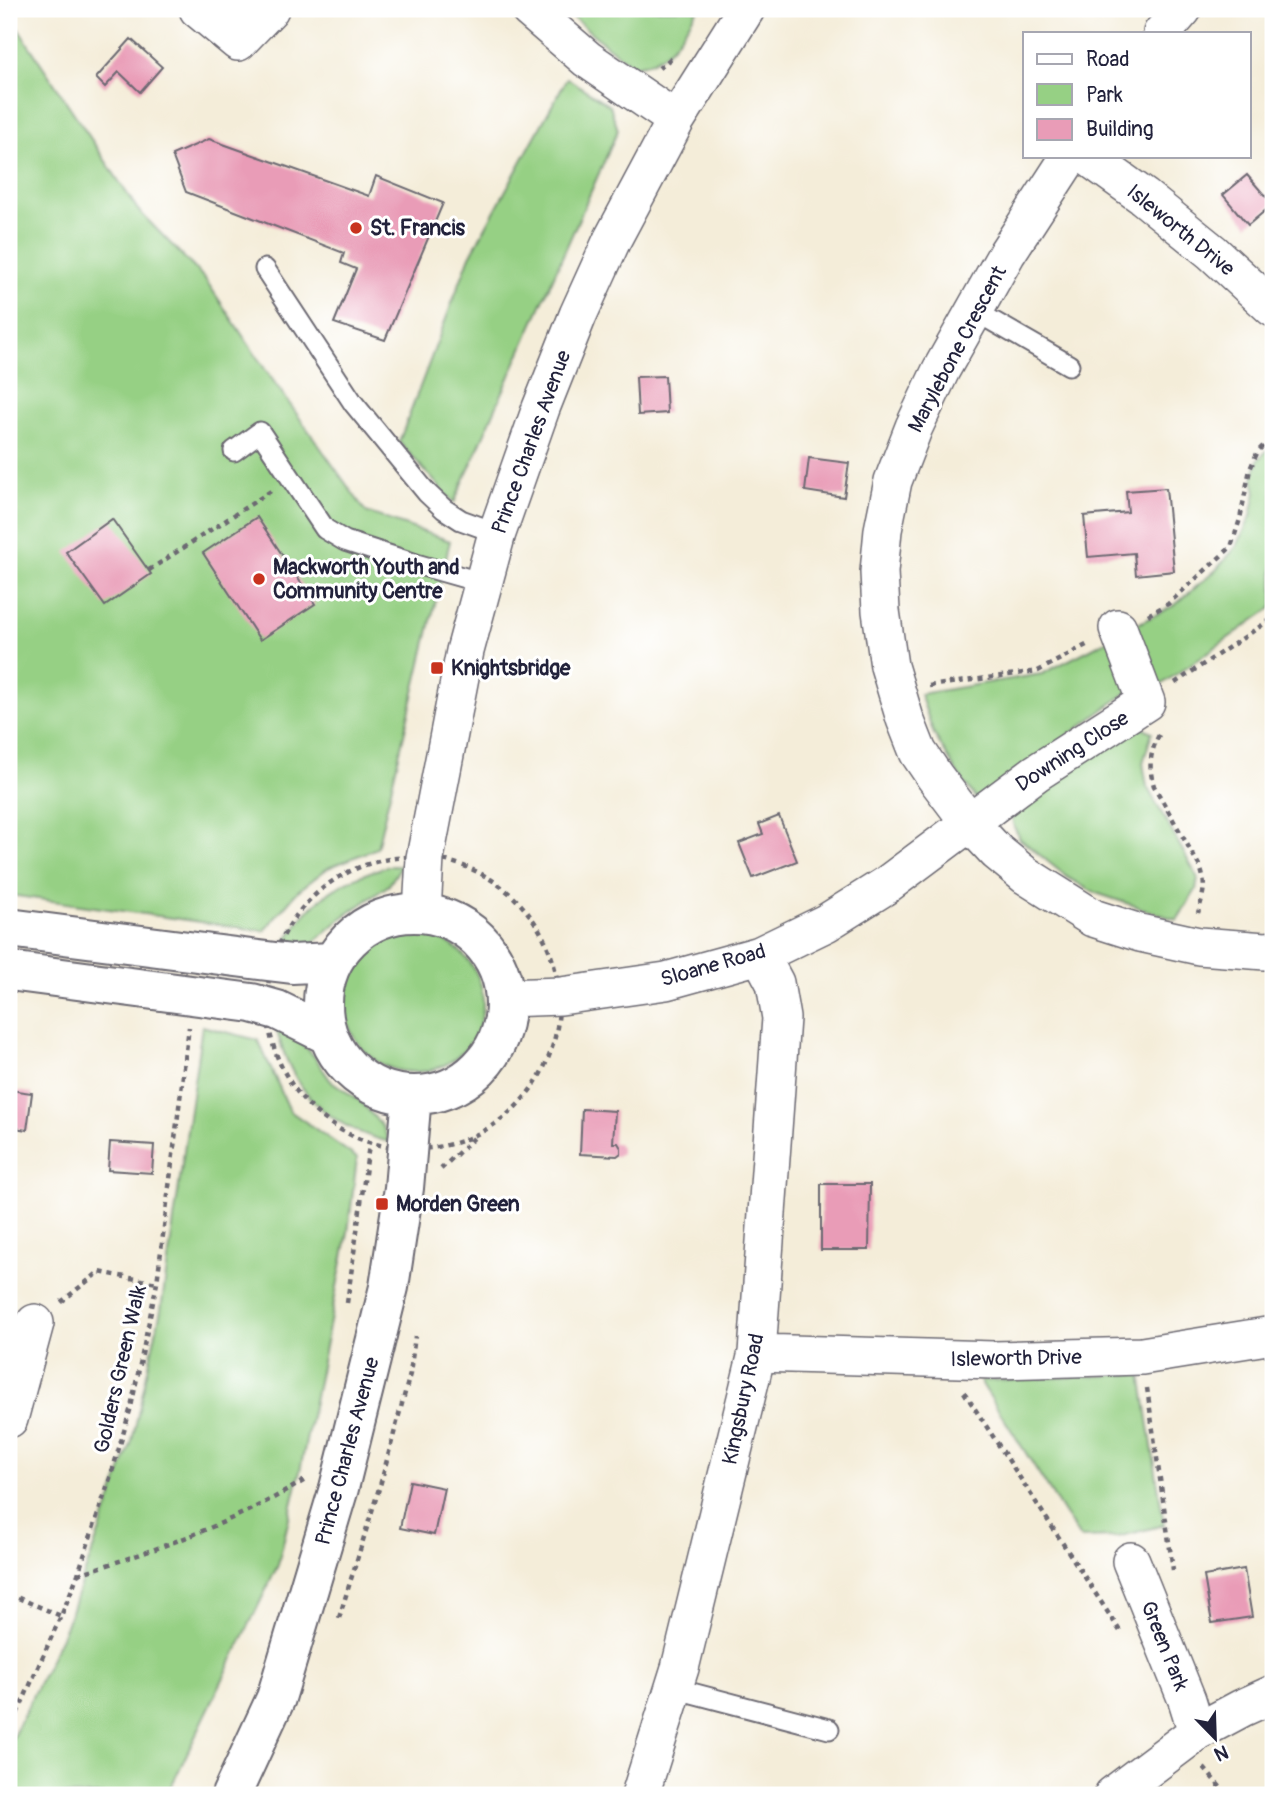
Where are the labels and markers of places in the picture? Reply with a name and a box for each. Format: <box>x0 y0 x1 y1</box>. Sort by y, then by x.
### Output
place label: St. Francis <box>370 215 465 242</box>
marker: St. Francis <box>348 220 364 236</box>
place label: Mackworth Youth and Community Centre <box>273 554 459 605</box>
marker: Mackworth Youth and Community Centre <box>251 571 267 587</box>
place label: Knightsbridge <box>451 655 571 682</box>
marker: Knightsbridge <box>429 660 445 676</box>
place label: Morden Green <box>396 1191 520 1218</box>
marker: Morden Green <box>374 1196 390 1212</box>

